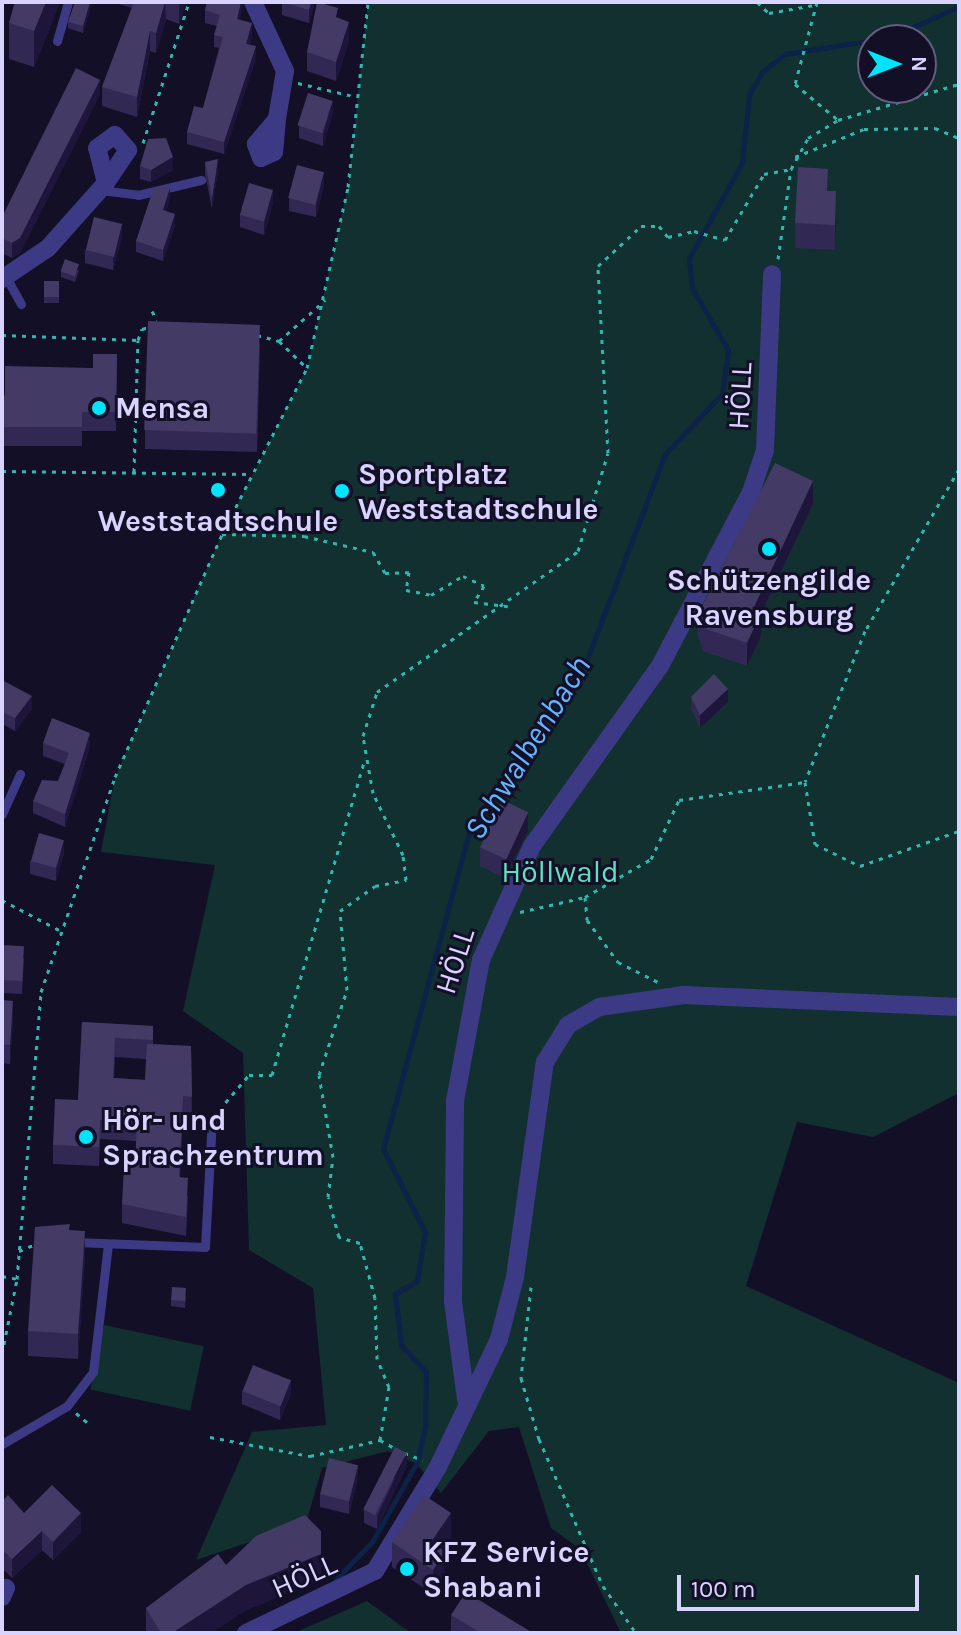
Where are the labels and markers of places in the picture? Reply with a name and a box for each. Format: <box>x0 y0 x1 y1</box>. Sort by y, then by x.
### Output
place label: Mensa <box>115 390 209 426</box>
marker: Mensa <box>90 399 108 417</box>
place label: Sportplatz Weststadtschule <box>358 456 598 526</box>
marker: Weststadtschule <box>209 481 227 499</box>
marker: Sportplatz Weststadtschule <box>333 482 351 500</box>
place label: Weststadtschule <box>98 503 338 539</box>
marker: Schützengilde Ravensburg <box>760 540 778 558</box>
place label: Schützengilde Ravensburg <box>667 562 871 632</box>
place label: Hör- und Sprachzentrum <box>102 1102 324 1172</box>
marker: Hör- und Sprachzentrum <box>77 1128 95 1146</box>
place label: KFZ Service Shabani <box>423 1534 589 1604</box>
marker: KFZ Service Shabani <box>398 1560 416 1578</box>

